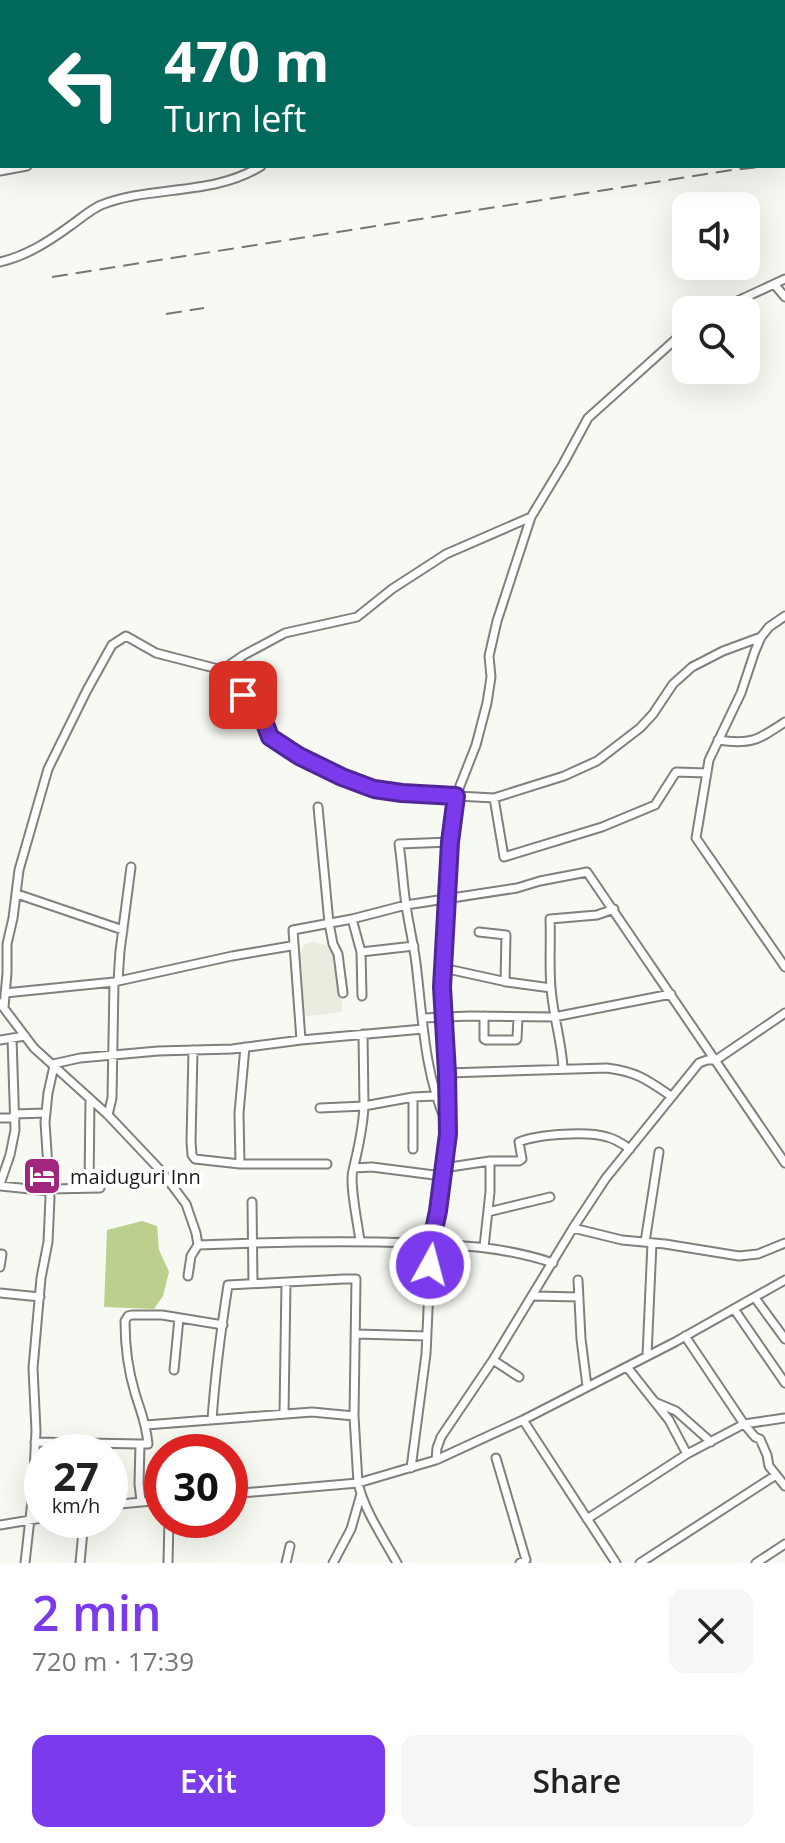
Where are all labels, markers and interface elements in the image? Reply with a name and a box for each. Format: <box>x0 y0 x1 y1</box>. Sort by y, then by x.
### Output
text: 470 m <box>164 22 330 98</box>
icon: left <box>32 32 136 136</box>
text: Turn left <box>164 94 306 143</box>
map controls <box>672 192 760 384</box>
button: sound <box>672 192 760 280</box>
button: search <box>672 296 760 384</box>
pin <box>209 661 277 729</box>
icon: arrive <box>221 673 265 717</box>
hotel icon: maiduguri Inn <box>21 1155 63 1197</box>
place label: maiduguri Inn <box>70 1163 201 1190</box>
position arrow <box>388 1223 472 1307</box>
speed limit sign: 30 <box>144 1434 248 1538</box>
text: 27 <box>53 1448 99 1503</box>
text: km/h <box>52 1492 100 1519</box>
text: 2 min <box>32 1580 162 1645</box>
button: close <box>669 1589 753 1673</box>
text: 720 m · 17:39 <box>32 1643 194 1679</box>
button: Exit <box>32 1735 385 1827</box>
button: Share <box>401 1735 753 1827</box>

